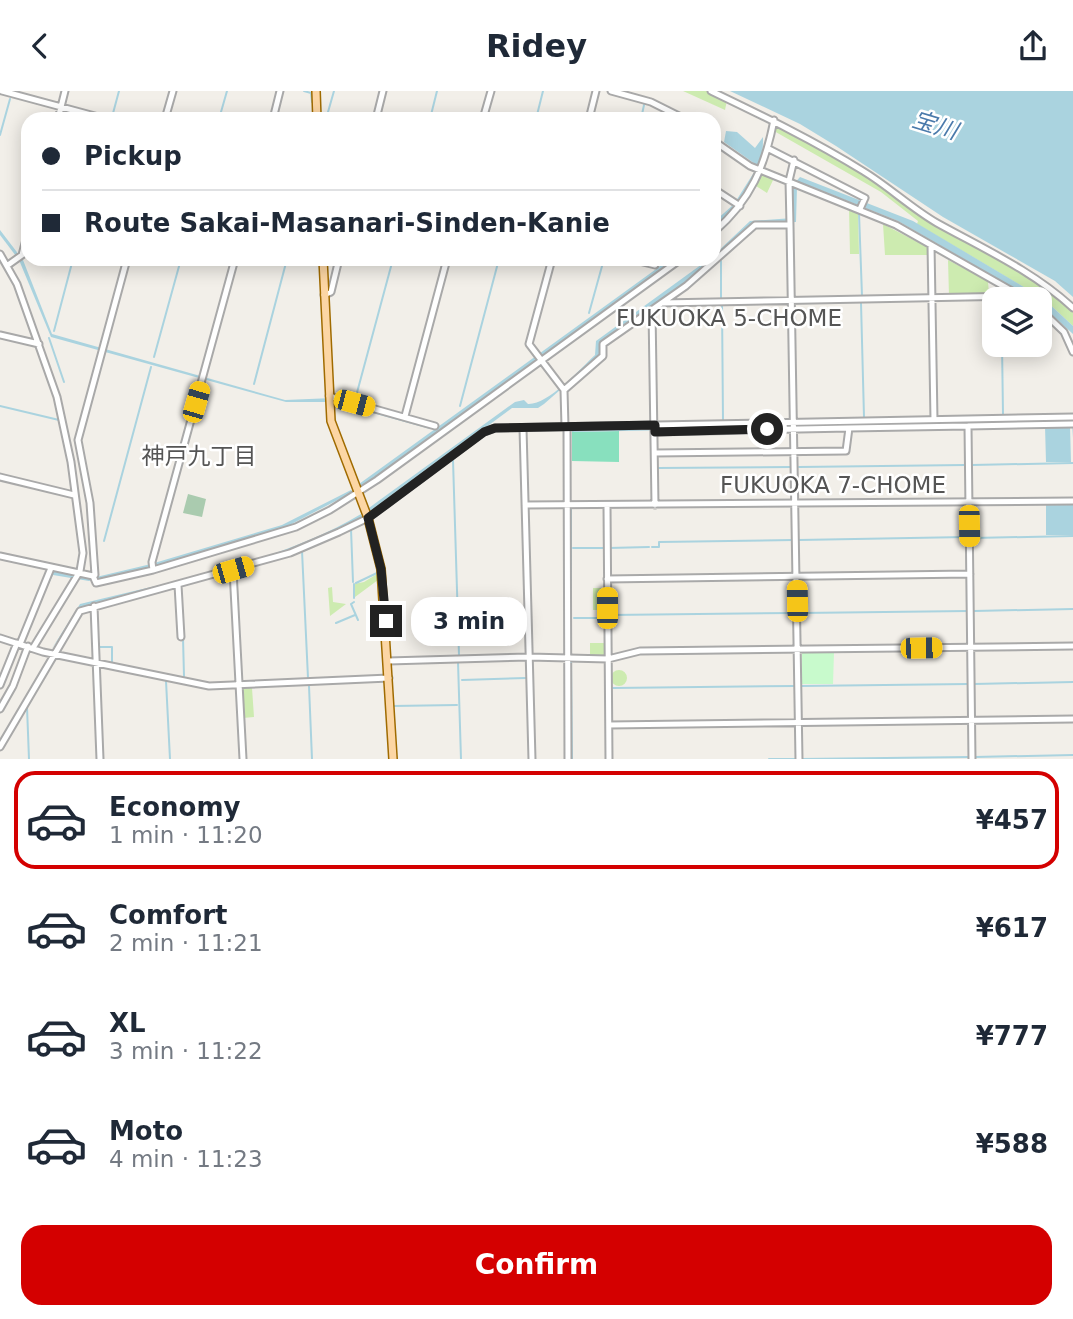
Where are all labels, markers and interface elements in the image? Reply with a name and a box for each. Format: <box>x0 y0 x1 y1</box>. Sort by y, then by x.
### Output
icon: back <box>21 27 59 65</box>
text: Ridey <box>486 27 587 65</box>
icon: share <box>1014 27 1052 65</box>
water label: 宝川 <box>909 106 964 145</box>
text: Pickup <box>84 141 182 171</box>
text: Route Sakai-Masanari-Sinden-Kanie <box>84 208 610 238</box>
map controls <box>982 287 1052 357</box>
button: layers <box>982 287 1052 357</box>
district label: FUKUOKA 5-CHOME <box>616 305 842 331</box>
car <box>181 379 212 425</box>
car <box>331 387 378 419</box>
route start <box>751 413 783 445</box>
district label: 神戸九丁目 <box>142 443 257 469</box>
district label: FUKUOKA 7-CHOME <box>720 472 946 498</box>
car <box>959 505 980 547</box>
car <box>210 554 257 586</box>
car <box>787 580 808 622</box>
car <box>597 587 618 629</box>
callout: 3 min <box>410 596 526 645</box>
route end <box>370 605 402 637</box>
text: 3 min <box>433 608 505 634</box>
car <box>900 637 943 659</box>
icon: car <box>25 789 88 852</box>
text: Economy <box>109 792 240 822</box>
text: ¥457 <box>976 805 1048 835</box>
text: 1 min · 11:20 <box>109 822 263 848</box>
icon: car <box>25 897 88 960</box>
text: Comfort <box>109 900 227 930</box>
text: ¥617 <box>976 913 1048 943</box>
text: 2 min · 11:21 <box>109 930 263 956</box>
icon: car <box>25 1005 88 1068</box>
text: XL <box>109 1008 146 1038</box>
text: ¥777 <box>976 1021 1048 1051</box>
text: 3 min · 11:22 <box>109 1038 263 1064</box>
icon: car <box>25 1113 88 1176</box>
text: Moto <box>109 1116 183 1146</box>
text: ¥588 <box>976 1129 1048 1159</box>
text: 4 min · 11:23 <box>109 1146 263 1172</box>
button: Confirm <box>21 1225 1052 1305</box>

